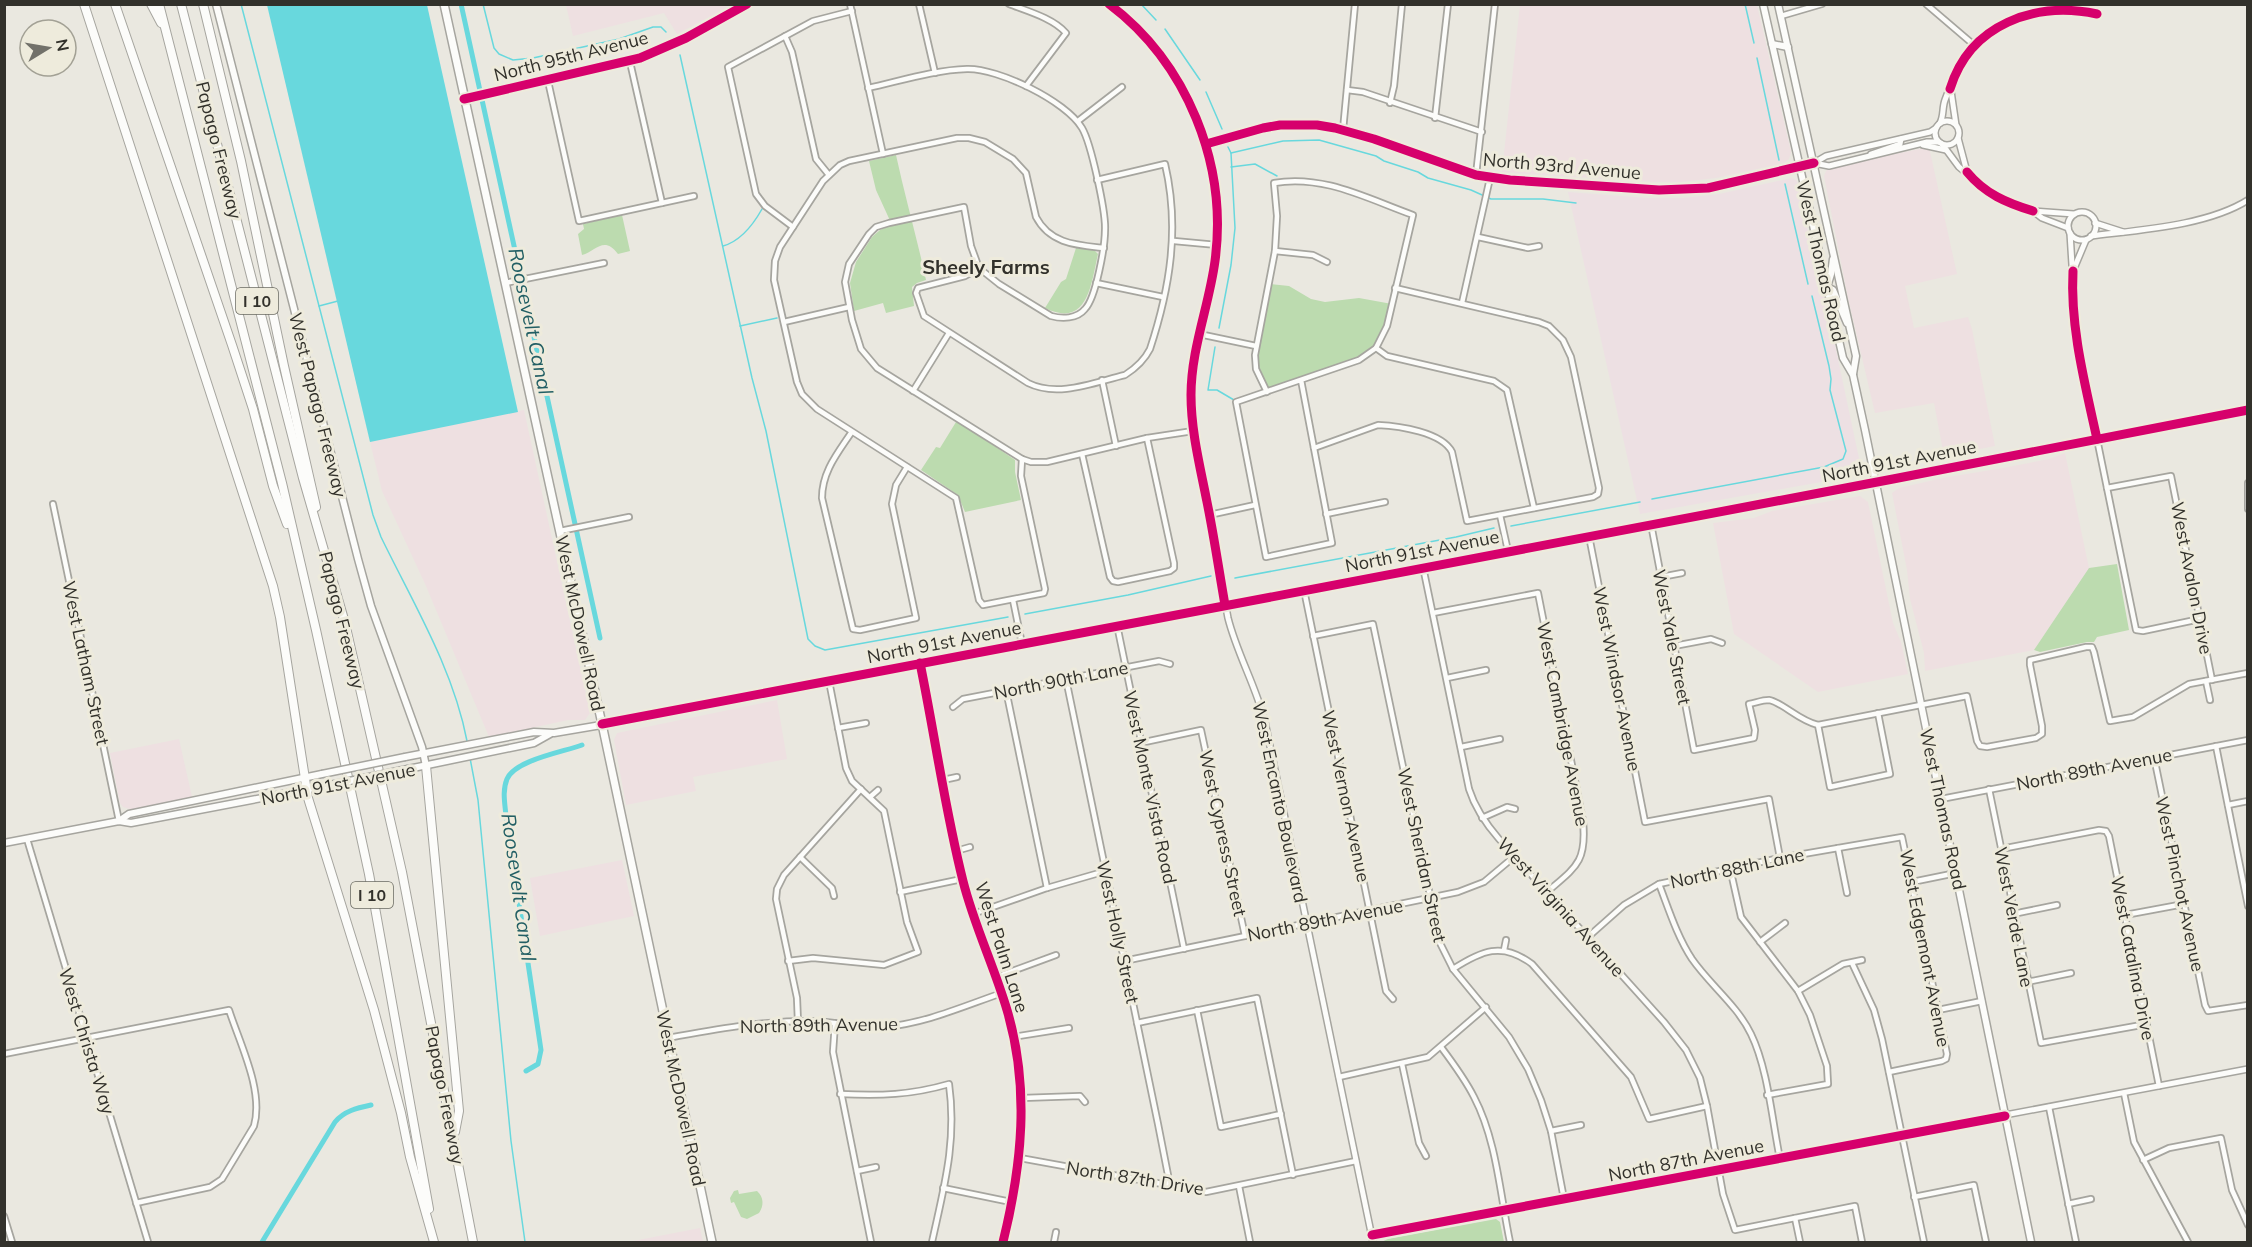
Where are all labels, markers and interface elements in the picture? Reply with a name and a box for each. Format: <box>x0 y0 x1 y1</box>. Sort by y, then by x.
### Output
north arrow <box>18 18 78 78</box>
street label: North 95th Avenue <box>492 26 650 86</box>
text: N <box>52 37 74 53</box>
street label: Papago Freeway <box>191 79 247 222</box>
street label: North 93rd Avenue <box>1482 148 1642 184</box>
street label: West Thomas Road <box>1791 178 1851 344</box>
water label: Roosevelt Canal <box>503 245 559 397</box>
district label: Sheely Farms <box>922 254 1050 279</box>
road number: I 10 <box>236 288 278 314</box>
street label: West Papago Freeway <box>284 310 352 500</box>
street label: North 91st Avenue <box>1820 435 1978 487</box>
street label: West Avalon Drive <box>2166 500 2218 656</box>
street label: North 91st Avenue <box>1343 525 1501 577</box>
street label: West McDowell Road <box>550 533 610 713</box>
street label: Papago Freeway <box>314 549 370 692</box>
street label: West Yale Street <box>1648 567 1696 707</box>
street label: West Latham Street <box>57 579 115 747</box>
street label: West Windsor Avenue <box>1588 585 1646 773</box>
street label: North 91st Avenue <box>865 616 1023 668</box>
street label: West Cambridge Avenue <box>1532 620 1594 828</box>
street label: North 90th Lane <box>992 656 1130 704</box>
street label: West Monte Vista Road <box>1118 688 1182 886</box>
street label: West Encanto Boulevard <box>1247 699 1313 905</box>
street label: West Vernon Avenue <box>1317 708 1375 884</box>
street label: West Thomas Road <box>1915 726 1971 892</box>
street label: North 89th Avenue <box>2014 743 2174 795</box>
street label: West Cypress Street <box>1194 748 1252 918</box>
street label: North 91st Avenue <box>259 758 417 810</box>
street label: West Sheridan Street <box>1392 766 1452 944</box>
street label: West Pinchot Avenue <box>2150 794 2210 974</box>
water label: Roosevelt Canal <box>496 811 542 963</box>
street label: West Virginia Avenue <box>1492 832 1630 982</box>
street label: North 88th Lane <box>1668 843 1806 893</box>
street label: West Verde Lane <box>1989 845 2039 989</box>
street label: West Edgemont Avenue <box>1895 847 1955 1049</box>
street label: West Holly Street <box>1092 859 1144 1005</box>
street label: West Catalina Drive <box>2106 874 2160 1042</box>
street label: West Palm Lane <box>970 879 1034 1015</box>
road number: I 10 <box>351 882 393 908</box>
street label: North 89th Avenue <box>1245 894 1405 946</box>
street label: West Christa Way <box>54 965 120 1118</box>
street label: West McDowell Road <box>651 1008 711 1188</box>
street label: North 89th Avenue <box>740 1012 898 1038</box>
street label: Papago Freeway <box>420 1024 470 1167</box>
street label: North 87th Avenue <box>1606 1134 1766 1186</box>
street label: North 87th Drive <box>1065 1156 1205 1200</box>

